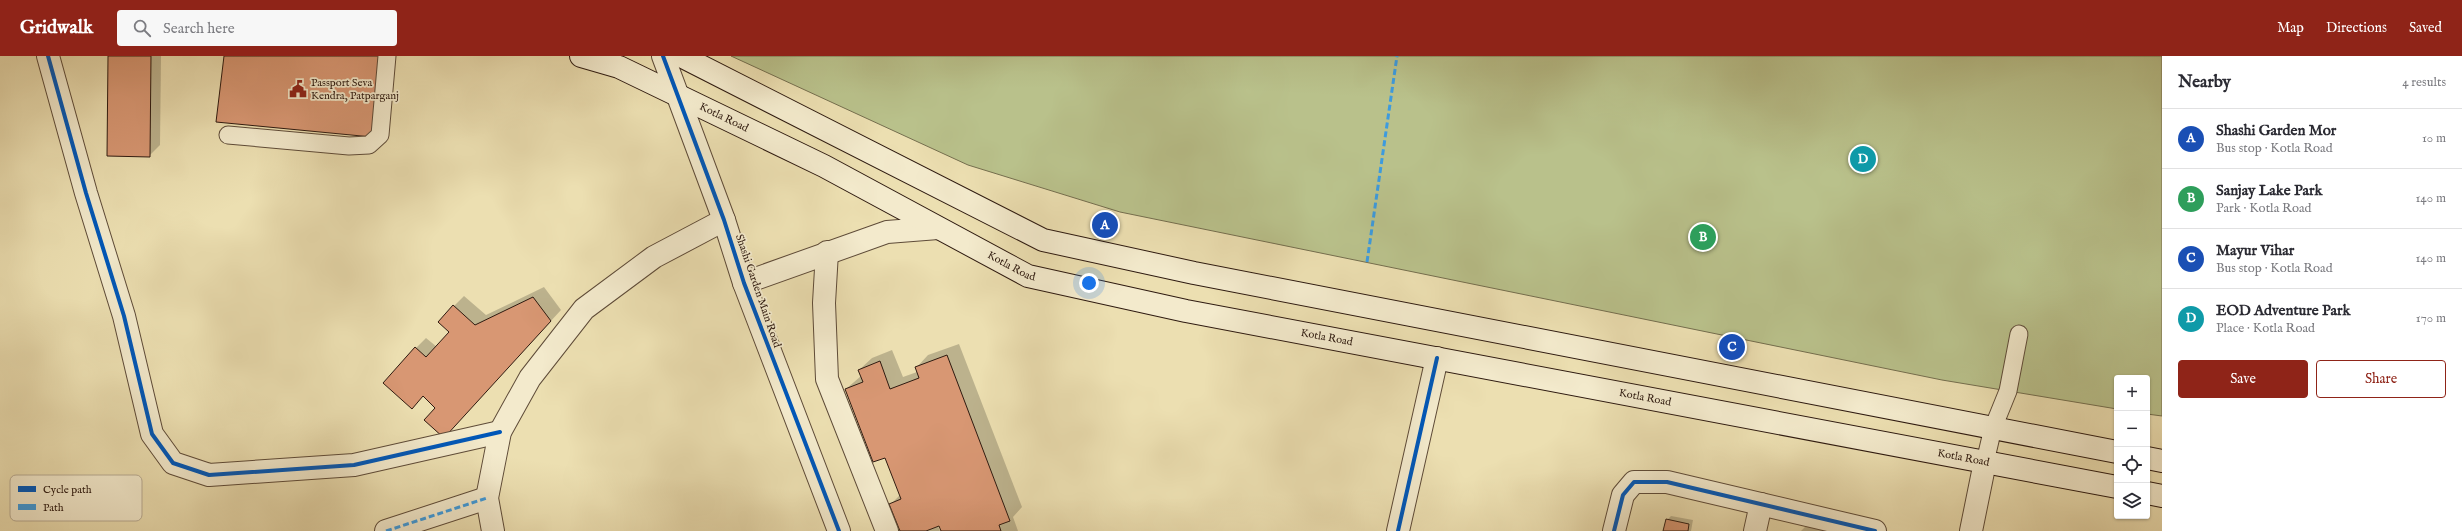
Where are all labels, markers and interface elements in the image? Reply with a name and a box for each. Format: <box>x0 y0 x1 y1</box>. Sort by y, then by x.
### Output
search box <box>117 10 397 46</box>
text: Gridwalk <box>20 16 93 40</box>
icon: search <box>131 17 153 39</box>
text: Search here <box>163 19 235 38</box>
text: Map <box>2277 19 2304 37</box>
text: Directions <box>2326 19 2387 37</box>
text: Saved <box>2409 19 2442 37</box>
text: Nearby <box>2178 72 2231 93</box>
text: 4 results <box>2402 74 2446 91</box>
place label: Passport Seva Kendra, Patparganj <box>311 76 399 103</box>
public building icon: Passport Seva Kendra, Patparganj <box>288 79 308 99</box>
street label: Kotla Road <box>697 100 751 135</box>
text: Shashi Garden Mor <box>2216 121 2336 140</box>
text: A <box>2187 130 2195 147</box>
text: 10 m <box>2422 130 2446 147</box>
text: Bus stop · Kotla Road <box>2216 140 2333 157</box>
pin: D <box>1850 144 1876 174</box>
text: Sanjay Lake Park <box>2216 181 2322 200</box>
text: B <box>2187 190 2195 207</box>
text: 140 m <box>2416 190 2446 207</box>
text: Park · Kotla Road <box>2216 200 2312 217</box>
pin: A <box>1092 210 1118 240</box>
pin: B <box>1690 222 1716 252</box>
street label: Shashi Garden Main Road <box>732 232 784 350</box>
text: Mayur Vihar <box>2216 241 2294 260</box>
street label: Kotla Road <box>985 248 1037 284</box>
text: C <box>2186 250 2196 267</box>
text: 140 m <box>2416 250 2446 267</box>
text: Bus stop · Kotla Road <box>2216 260 2333 277</box>
your location <box>1079 273 1099 293</box>
text: EOD Adventure Park <box>2216 301 2351 320</box>
text: D <box>2186 310 2196 327</box>
text: 170 m <box>2416 310 2446 327</box>
text: Place · Kotla Road <box>2216 320 2315 337</box>
street label: Kotla Road <box>1299 326 1354 349</box>
pin: C <box>1719 332 1745 362</box>
button: Save <box>2178 360 2308 398</box>
button: Share <box>2316 360 2446 398</box>
map controls <box>2114 375 2150 519</box>
button: + <box>2114 375 2150 411</box>
street label: Kotla Road <box>1618 386 1672 410</box>
button: − <box>2114 411 2150 447</box>
street label: Kotla Road <box>1936 446 1991 470</box>
button: locate <box>2114 447 2150 483</box>
legend <box>10 475 142 521</box>
text: Cycle path <box>43 483 92 497</box>
button: layers <box>2114 483 2150 519</box>
text: Path <box>43 501 64 515</box>

